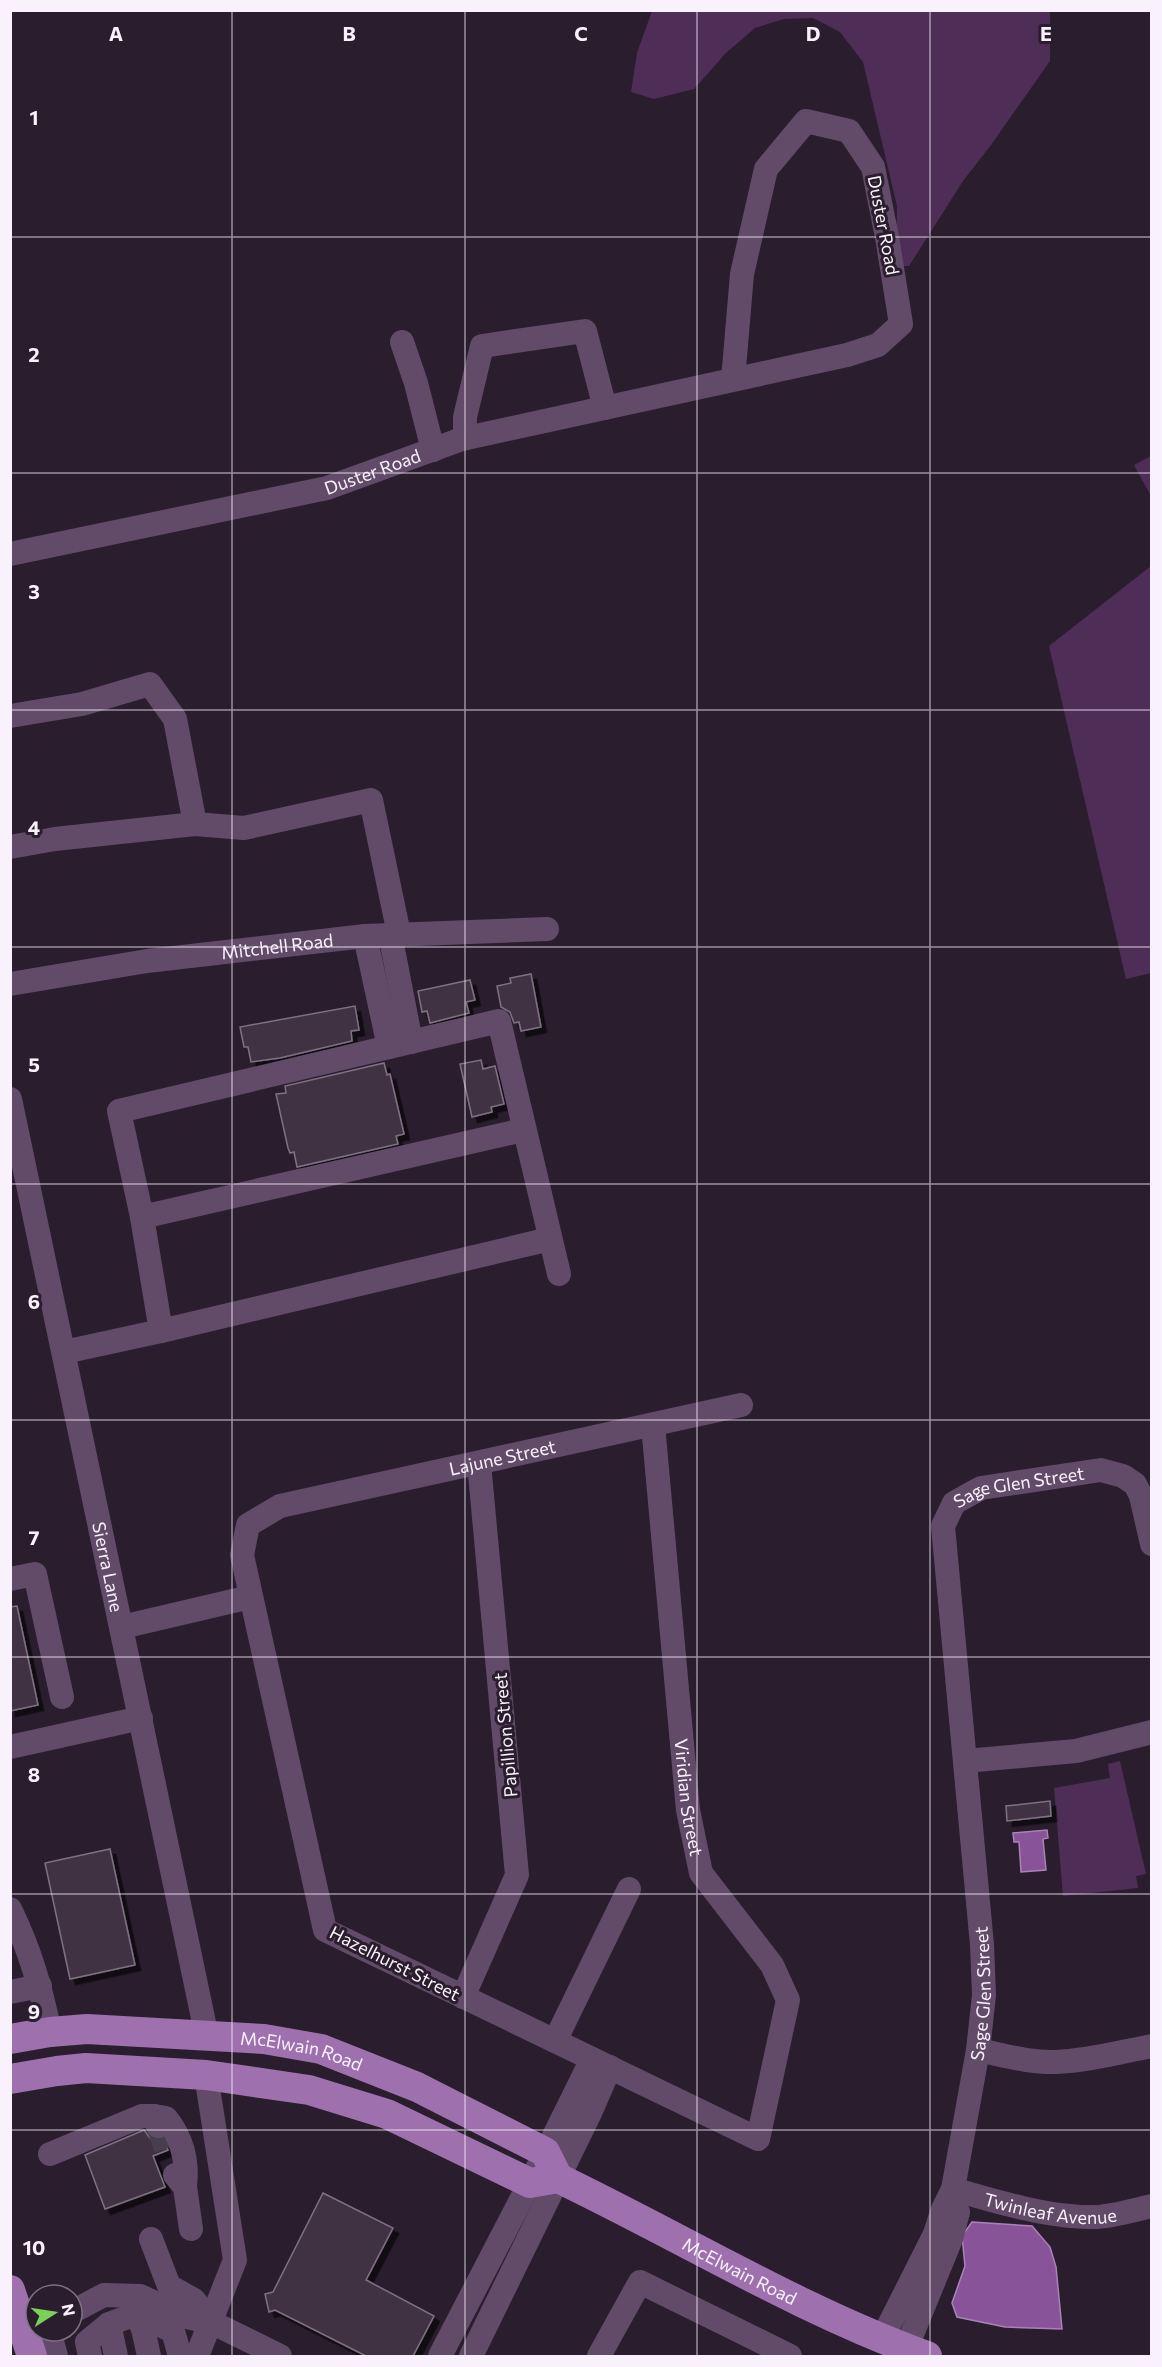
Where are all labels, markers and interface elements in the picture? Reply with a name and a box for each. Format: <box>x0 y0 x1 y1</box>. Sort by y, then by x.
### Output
text: A <box>109 21 123 45</box>
text: B <box>342 21 356 45</box>
text: C <box>574 21 588 45</box>
text: D <box>806 21 820 45</box>
text: E <box>1040 21 1052 45</box>
text: 1 <box>29 105 39 129</box>
street label: Duster Road <box>864 173 904 277</box>
text: 2 <box>28 342 40 366</box>
street label: Duster Road <box>321 444 424 499</box>
text: 3 <box>28 579 40 603</box>
text: 4 <box>28 815 40 839</box>
street label: Mitchell Road <box>220 929 334 963</box>
text: 5 <box>28 1052 40 1076</box>
text: 6 <box>28 1289 40 1313</box>
street label: Lajune Street <box>447 1435 558 1480</box>
street label: Sage Glen Street <box>949 1462 1086 1512</box>
street label: Sierra Lane <box>88 1520 128 1614</box>
text: 7 <box>29 1525 40 1549</box>
street label: Papillion Street <box>489 1672 521 1798</box>
street label: Viridian Street <box>671 1738 708 1858</box>
text: 8 <box>28 1762 40 1786</box>
street label: Hazelhurst Street <box>326 1921 464 2005</box>
street label: Sage Glen Street <box>965 1926 995 2062</box>
text: 9 <box>28 1999 40 2023</box>
street label: McElwain Road <box>240 2027 366 2075</box>
street label: Twinleaf Avenue <box>982 2188 1118 2228</box>
street label: McElwain Road <box>679 2232 800 2309</box>
text: 10 <box>23 2235 45 2259</box>
north arrow <box>24 2283 84 2343</box>
text: N <box>59 2302 80 2318</box>

